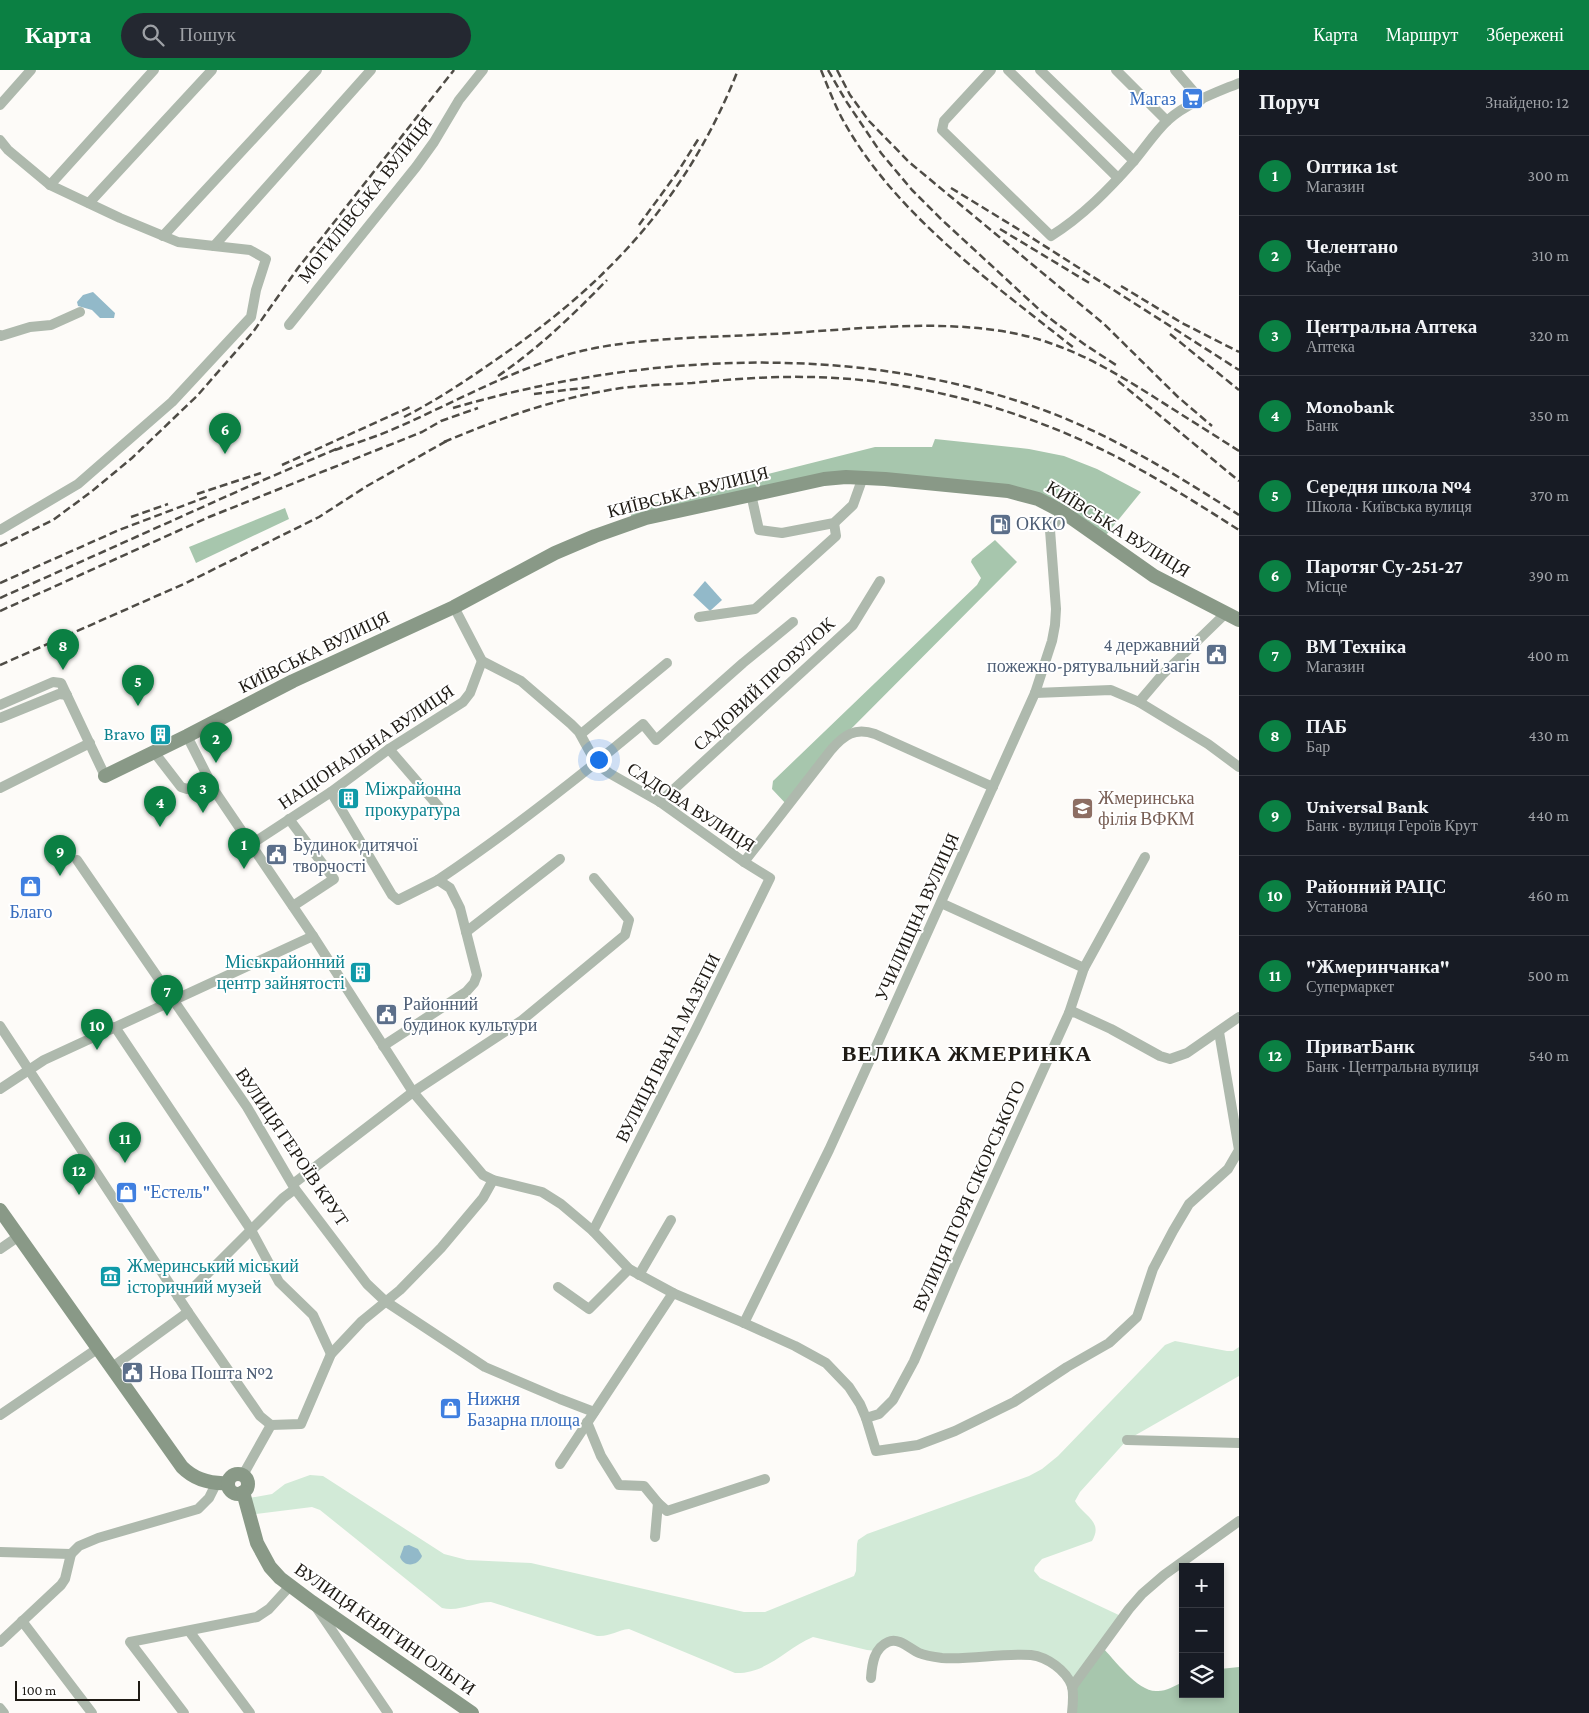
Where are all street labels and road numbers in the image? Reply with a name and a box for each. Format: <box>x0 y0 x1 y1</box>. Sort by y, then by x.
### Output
street label: МОГИЛІВСЬКА ВУЛИЦЯ <box>294 113 436 287</box>
street label: КИЇВСЬКА ВУЛИЦЯ <box>605 462 771 522</box>
street label: КИЇВСЬКА ВУЛИЦЯ <box>1043 477 1193 581</box>
street label: КИЇВСЬКА ВУЛИЦЯ <box>235 607 393 697</box>
street label: САДОВИЙ ПРОВУЛОК <box>689 613 839 755</box>
street label: НАЦІОНАЛЬНА ВУЛИЦЯ <box>274 681 458 813</box>
street label: САДОВА ВУЛИЦЯ <box>623 758 759 856</box>
street label: УЧИЛИЩНА ВУЛИЦЯ <box>871 830 963 1004</box>
street label: ВУЛИЦЯ ІВАНА МАЗЕПИ <box>612 951 724 1145</box>
street label: ВУЛИЦЯ ГЕРОЇВ КРУТ <box>232 1064 352 1230</box>
street label: ВУЛИЦЯ ІГОРЯ СІКОРСЬКОГО <box>909 1077 1029 1315</box>
street label: ВУЛИЦЯ КНЯГИНІ ОЛЬГИ <box>291 1559 479 1699</box>

